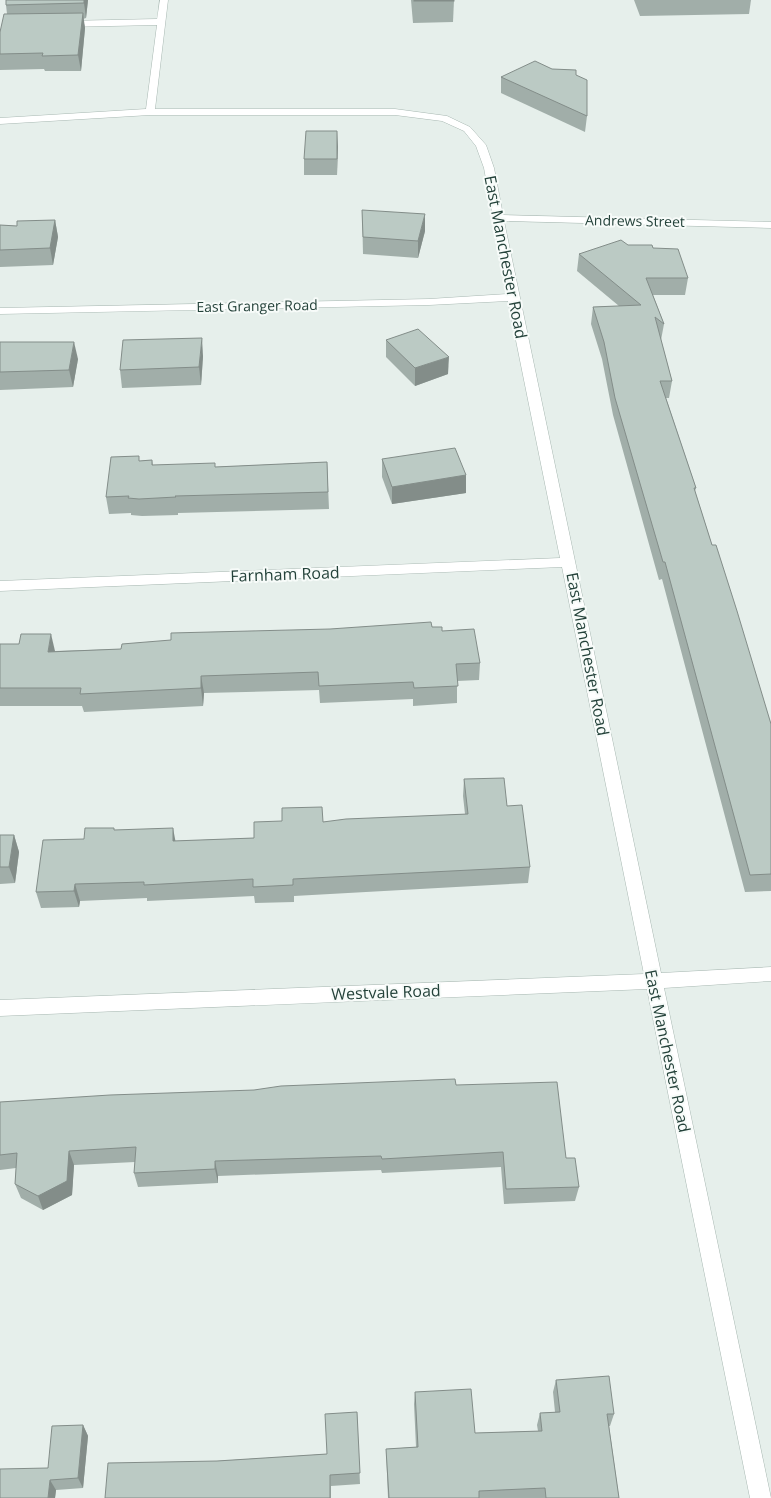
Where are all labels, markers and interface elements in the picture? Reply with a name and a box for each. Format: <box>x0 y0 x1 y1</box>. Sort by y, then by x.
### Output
street label: East Manchester Road <box>479 173 533 341</box>
street label: Andrews Street <box>585 210 685 231</box>
street label: East Granger Road <box>196 295 318 316</box>
street label: Farnham Road <box>230 561 340 587</box>
street label: East Manchester Road <box>561 570 615 738</box>
street label: East Manchester Road <box>640 968 696 1134</box>
street label: Westvale Road <box>331 979 441 1005</box>

